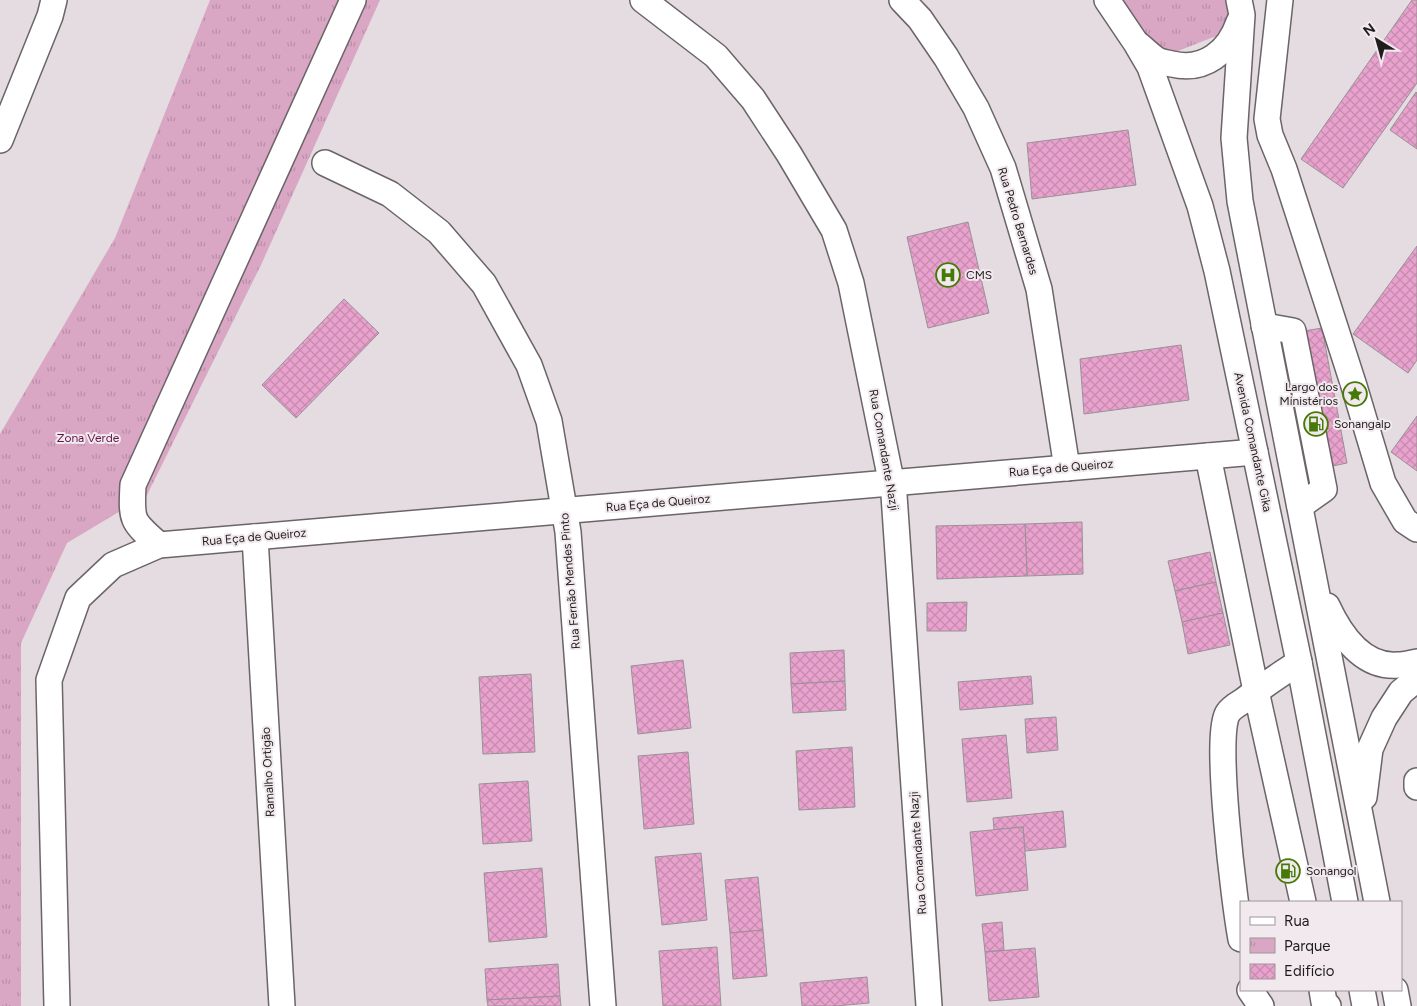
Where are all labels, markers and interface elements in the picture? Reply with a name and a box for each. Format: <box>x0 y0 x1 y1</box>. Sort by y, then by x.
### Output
north arrow <box>1352 15 1402 65</box>
text: N <box>1360 20 1379 40</box>
street label: Rua Pedro Bernardes <box>995 166 1041 277</box>
hospital icon: CMS <box>935 262 961 288</box>
place label: CMS <box>966 268 992 282</box>
street label: Avenida Comandante Gika <box>1231 371 1275 513</box>
place label: Largo dos Ministérios <box>1280 380 1338 408</box>
place icon: Largo dos Ministérios <box>1342 381 1368 407</box>
street label: Rua Comandante Nazji <box>866 388 902 512</box>
fuel station icon: Sonangalp <box>1303 411 1329 437</box>
place label: Sonangalp <box>1334 417 1391 431</box>
park label: Zona Verde <box>57 431 120 445</box>
street label: Rua Eça de Queiroz <box>1008 456 1114 480</box>
street label: Rua Eça de Queiroz <box>605 491 711 515</box>
street label: Rua Fernão Mendes Pinto <box>557 512 583 650</box>
street label: Rua Eça de Queiroz <box>201 525 307 549</box>
street label: Ramalho Ortigão <box>259 727 277 817</box>
street label: Rua Comandante Nazji <box>907 791 929 915</box>
fuel station icon: Sonangol <box>1275 858 1301 884</box>
place label: Sonangol <box>1306 864 1356 878</box>
legend <box>1240 901 1402 991</box>
text: Rua <box>1284 912 1309 930</box>
text: Parque <box>1284 937 1331 955</box>
text: Edifício <box>1284 962 1335 980</box>

